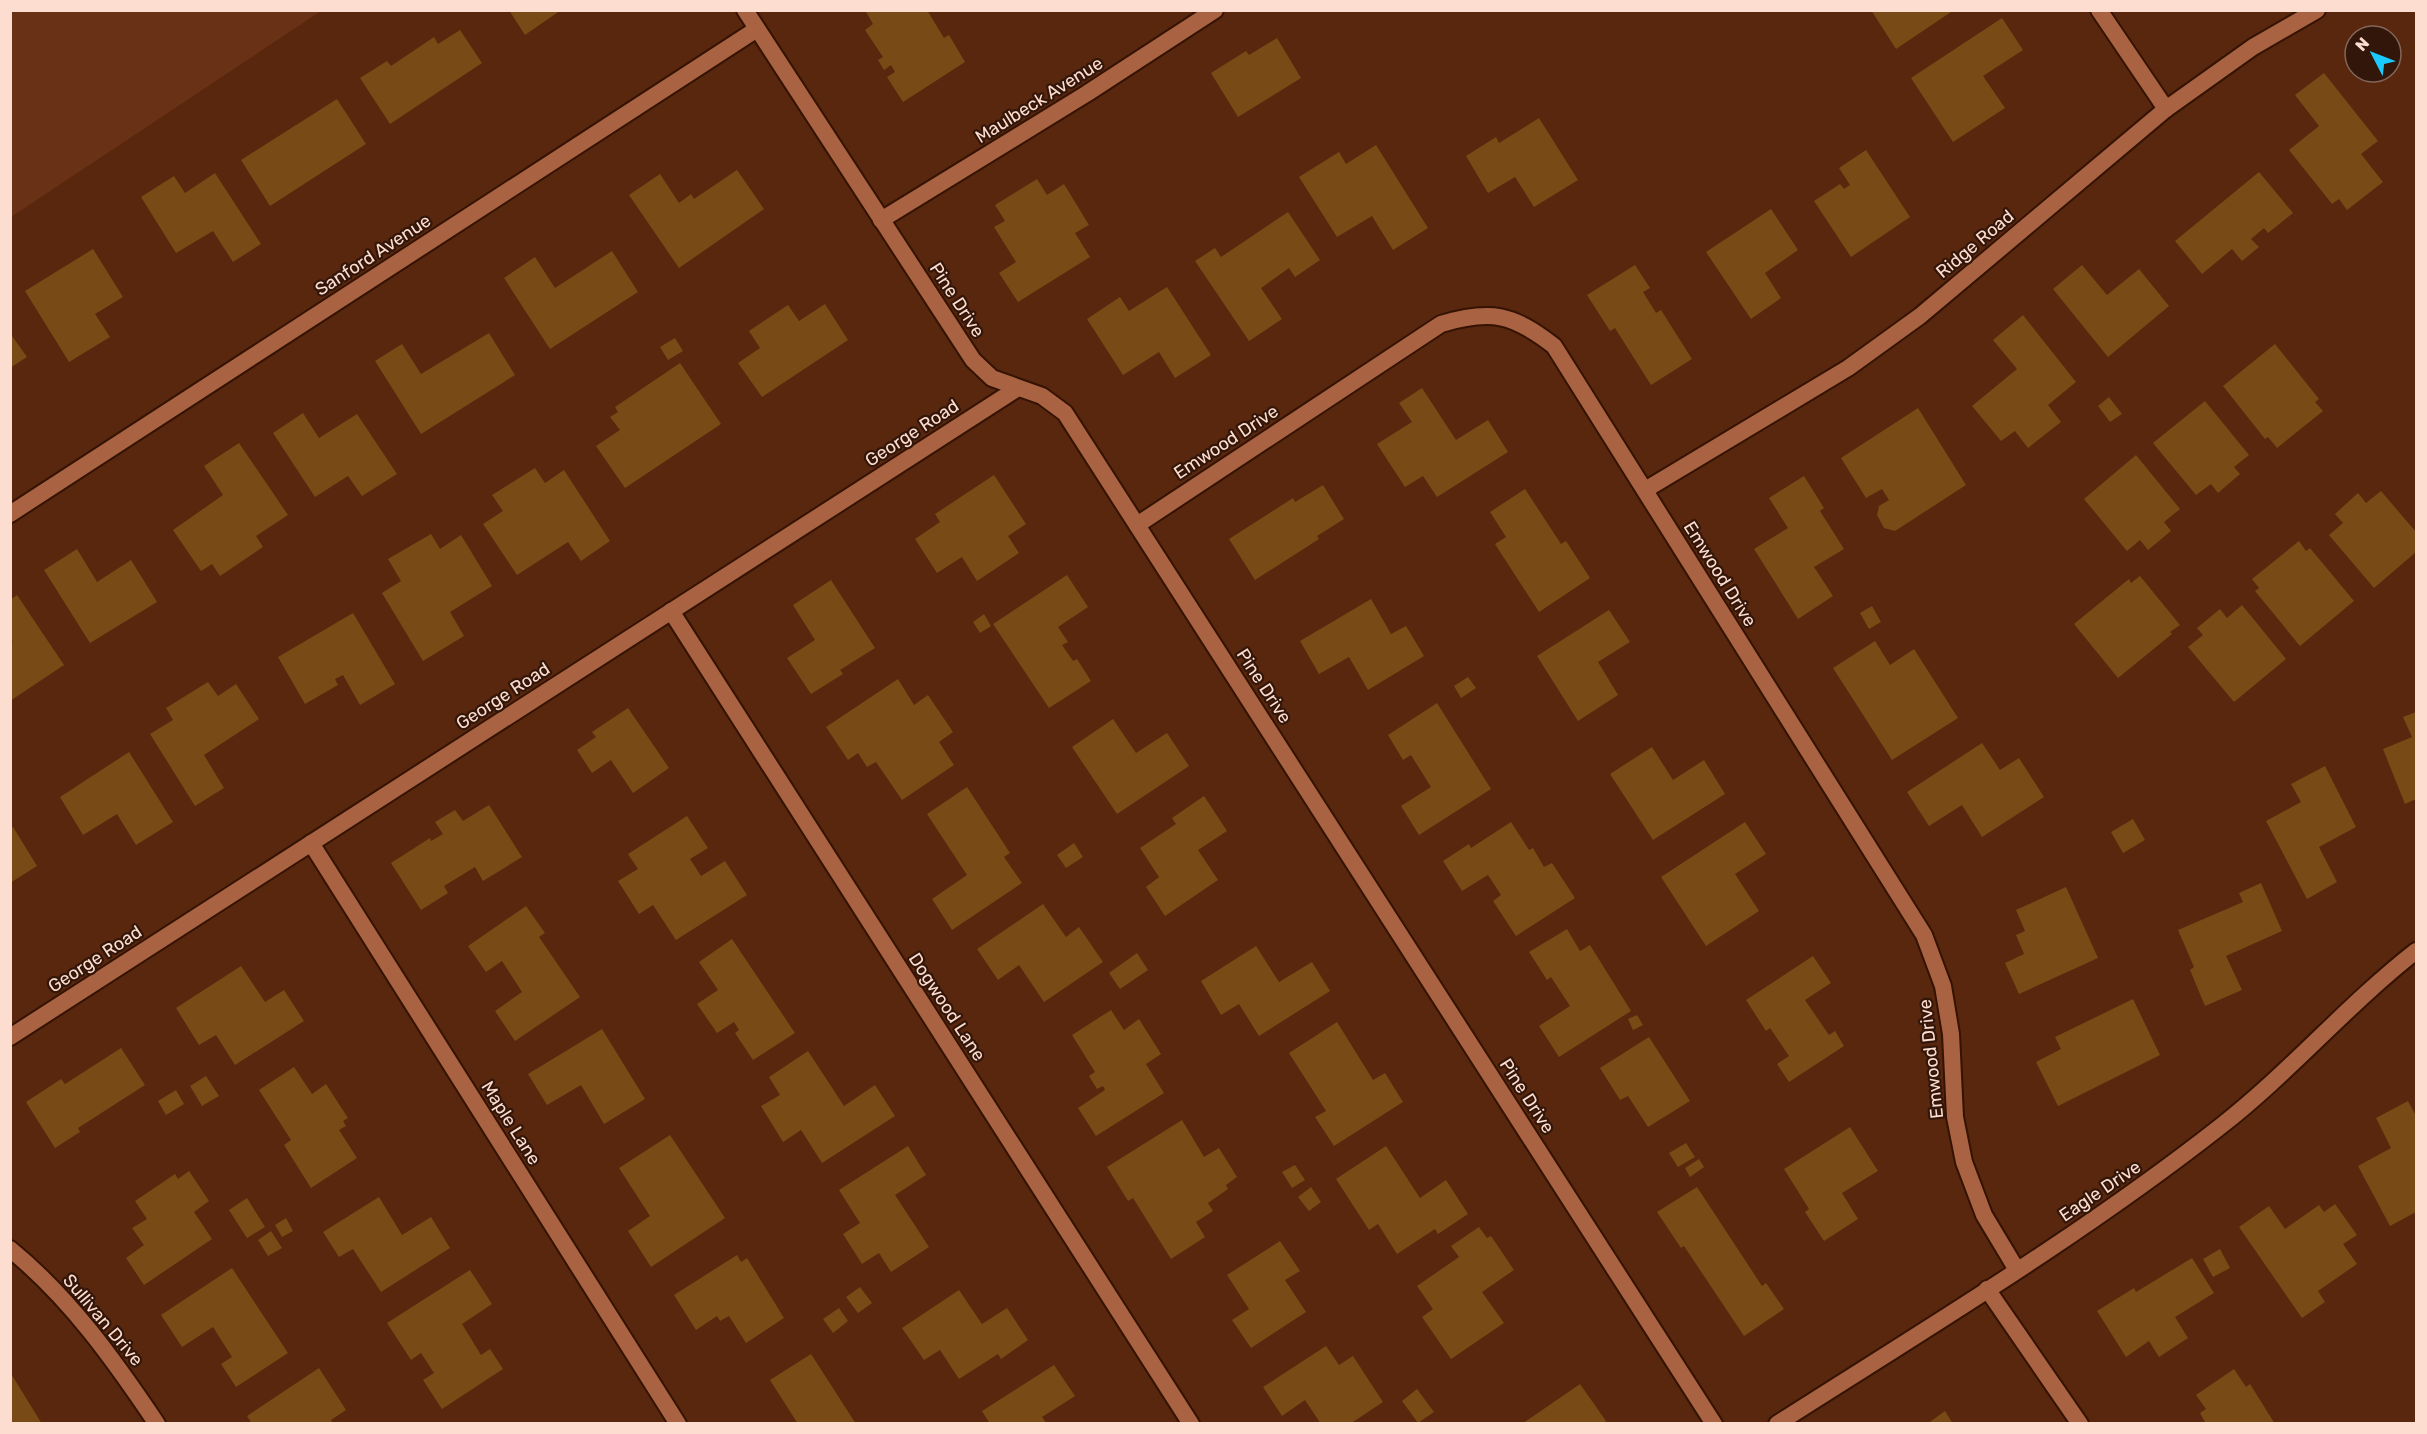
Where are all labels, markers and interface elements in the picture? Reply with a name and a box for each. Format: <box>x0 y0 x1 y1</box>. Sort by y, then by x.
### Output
north arrow <box>2343 24 2403 84</box>
text: N <box>2351 34 2373 55</box>
street label: Maulbeck Avenue <box>971 52 1107 148</box>
street label: Ridge Road <box>1932 205 2018 283</box>
street label: Sanford Avenue <box>311 209 435 301</box>
street label: Pine Drive <box>925 259 989 341</box>
street label: George Road <box>861 395 963 471</box>
street label: Emwood Drive <box>1170 400 1282 484</box>
street label: Emwood Drive <box>1679 517 1761 631</box>
street label: Pine Drive <box>1232 645 1296 727</box>
street label: George Road <box>452 658 554 734</box>
street label: George Road <box>44 921 146 997</box>
street label: Dogwood Lane <box>904 949 990 1065</box>
street label: Emwood Drive <box>1914 998 1948 1120</box>
street label: Pine Drive <box>1495 1055 1559 1137</box>
street label: Maple Lane <box>477 1077 545 1169</box>
street label: Eagle Drive <box>2055 1156 2145 1226</box>
street label: Sullivan Drive <box>58 1270 148 1370</box>

